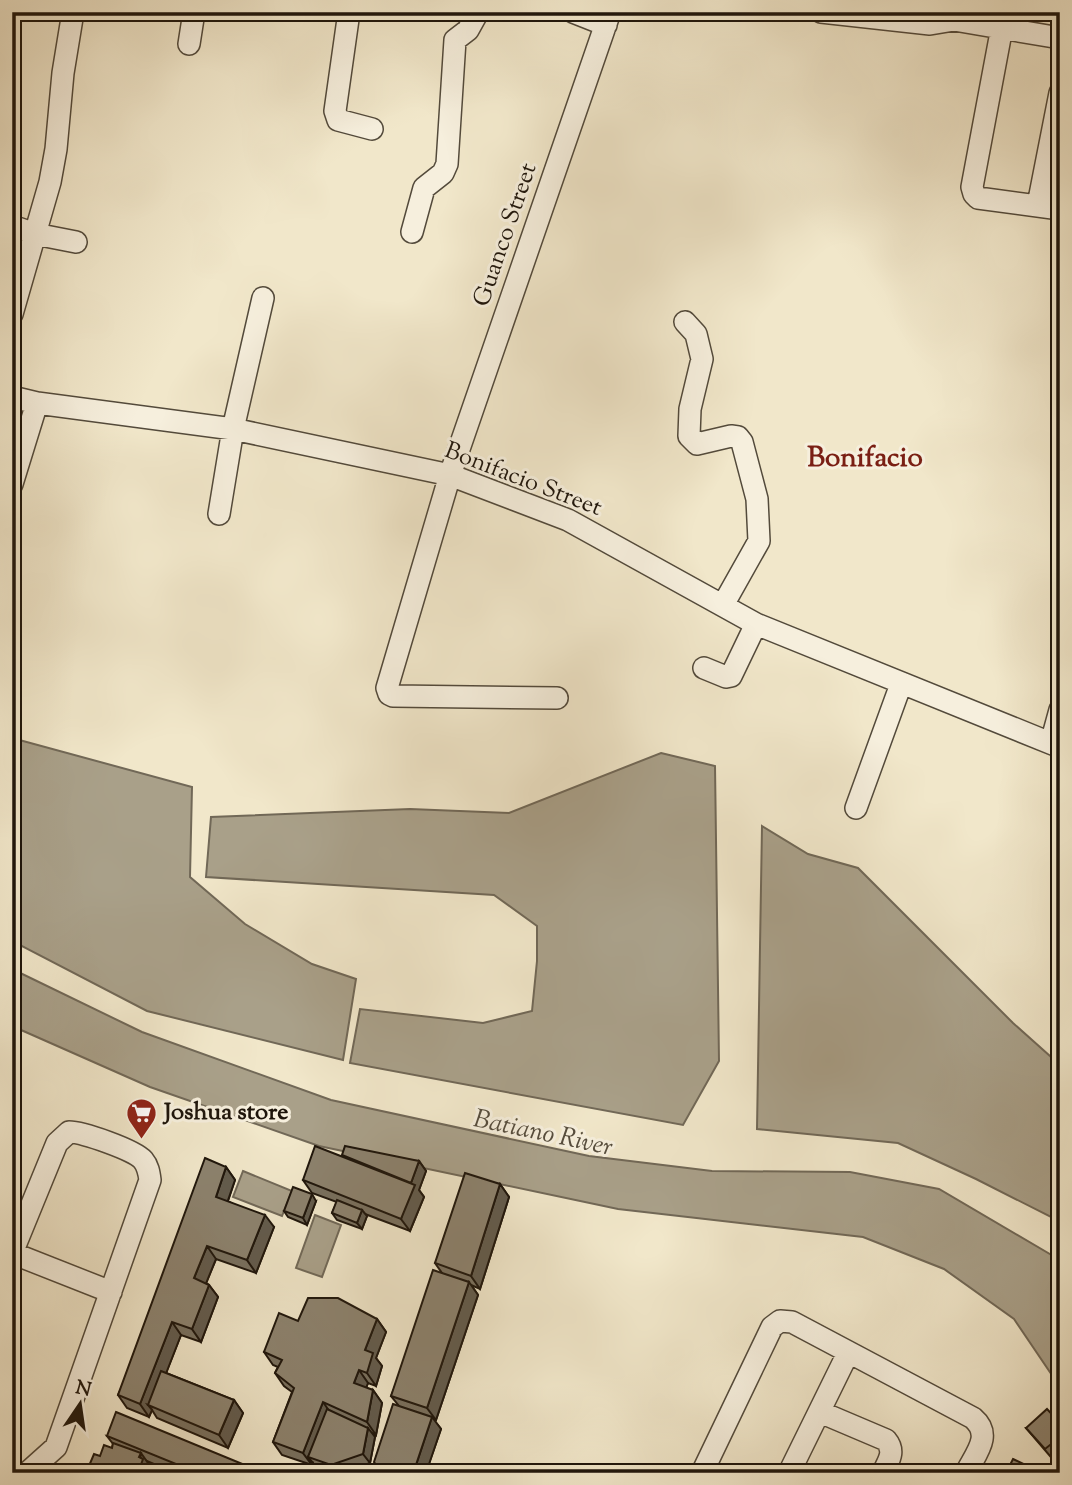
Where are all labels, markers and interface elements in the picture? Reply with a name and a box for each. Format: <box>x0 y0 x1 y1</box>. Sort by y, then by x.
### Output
street label: Guanco Street <box>466 159 546 311</box>
street label: Bonifacio Street <box>439 434 607 526</box>
district label: Bonifacio <box>807 439 923 479</box>
supermarket icon: Joshua store <box>124 1096 158 1140</box>
place label: Joshua store <box>162 1096 288 1130</box>
water label: Batiano River <box>470 1101 616 1167</box>
north arrow <box>46 1370 116 1440</box>
text: N <box>73 1375 94 1405</box>

